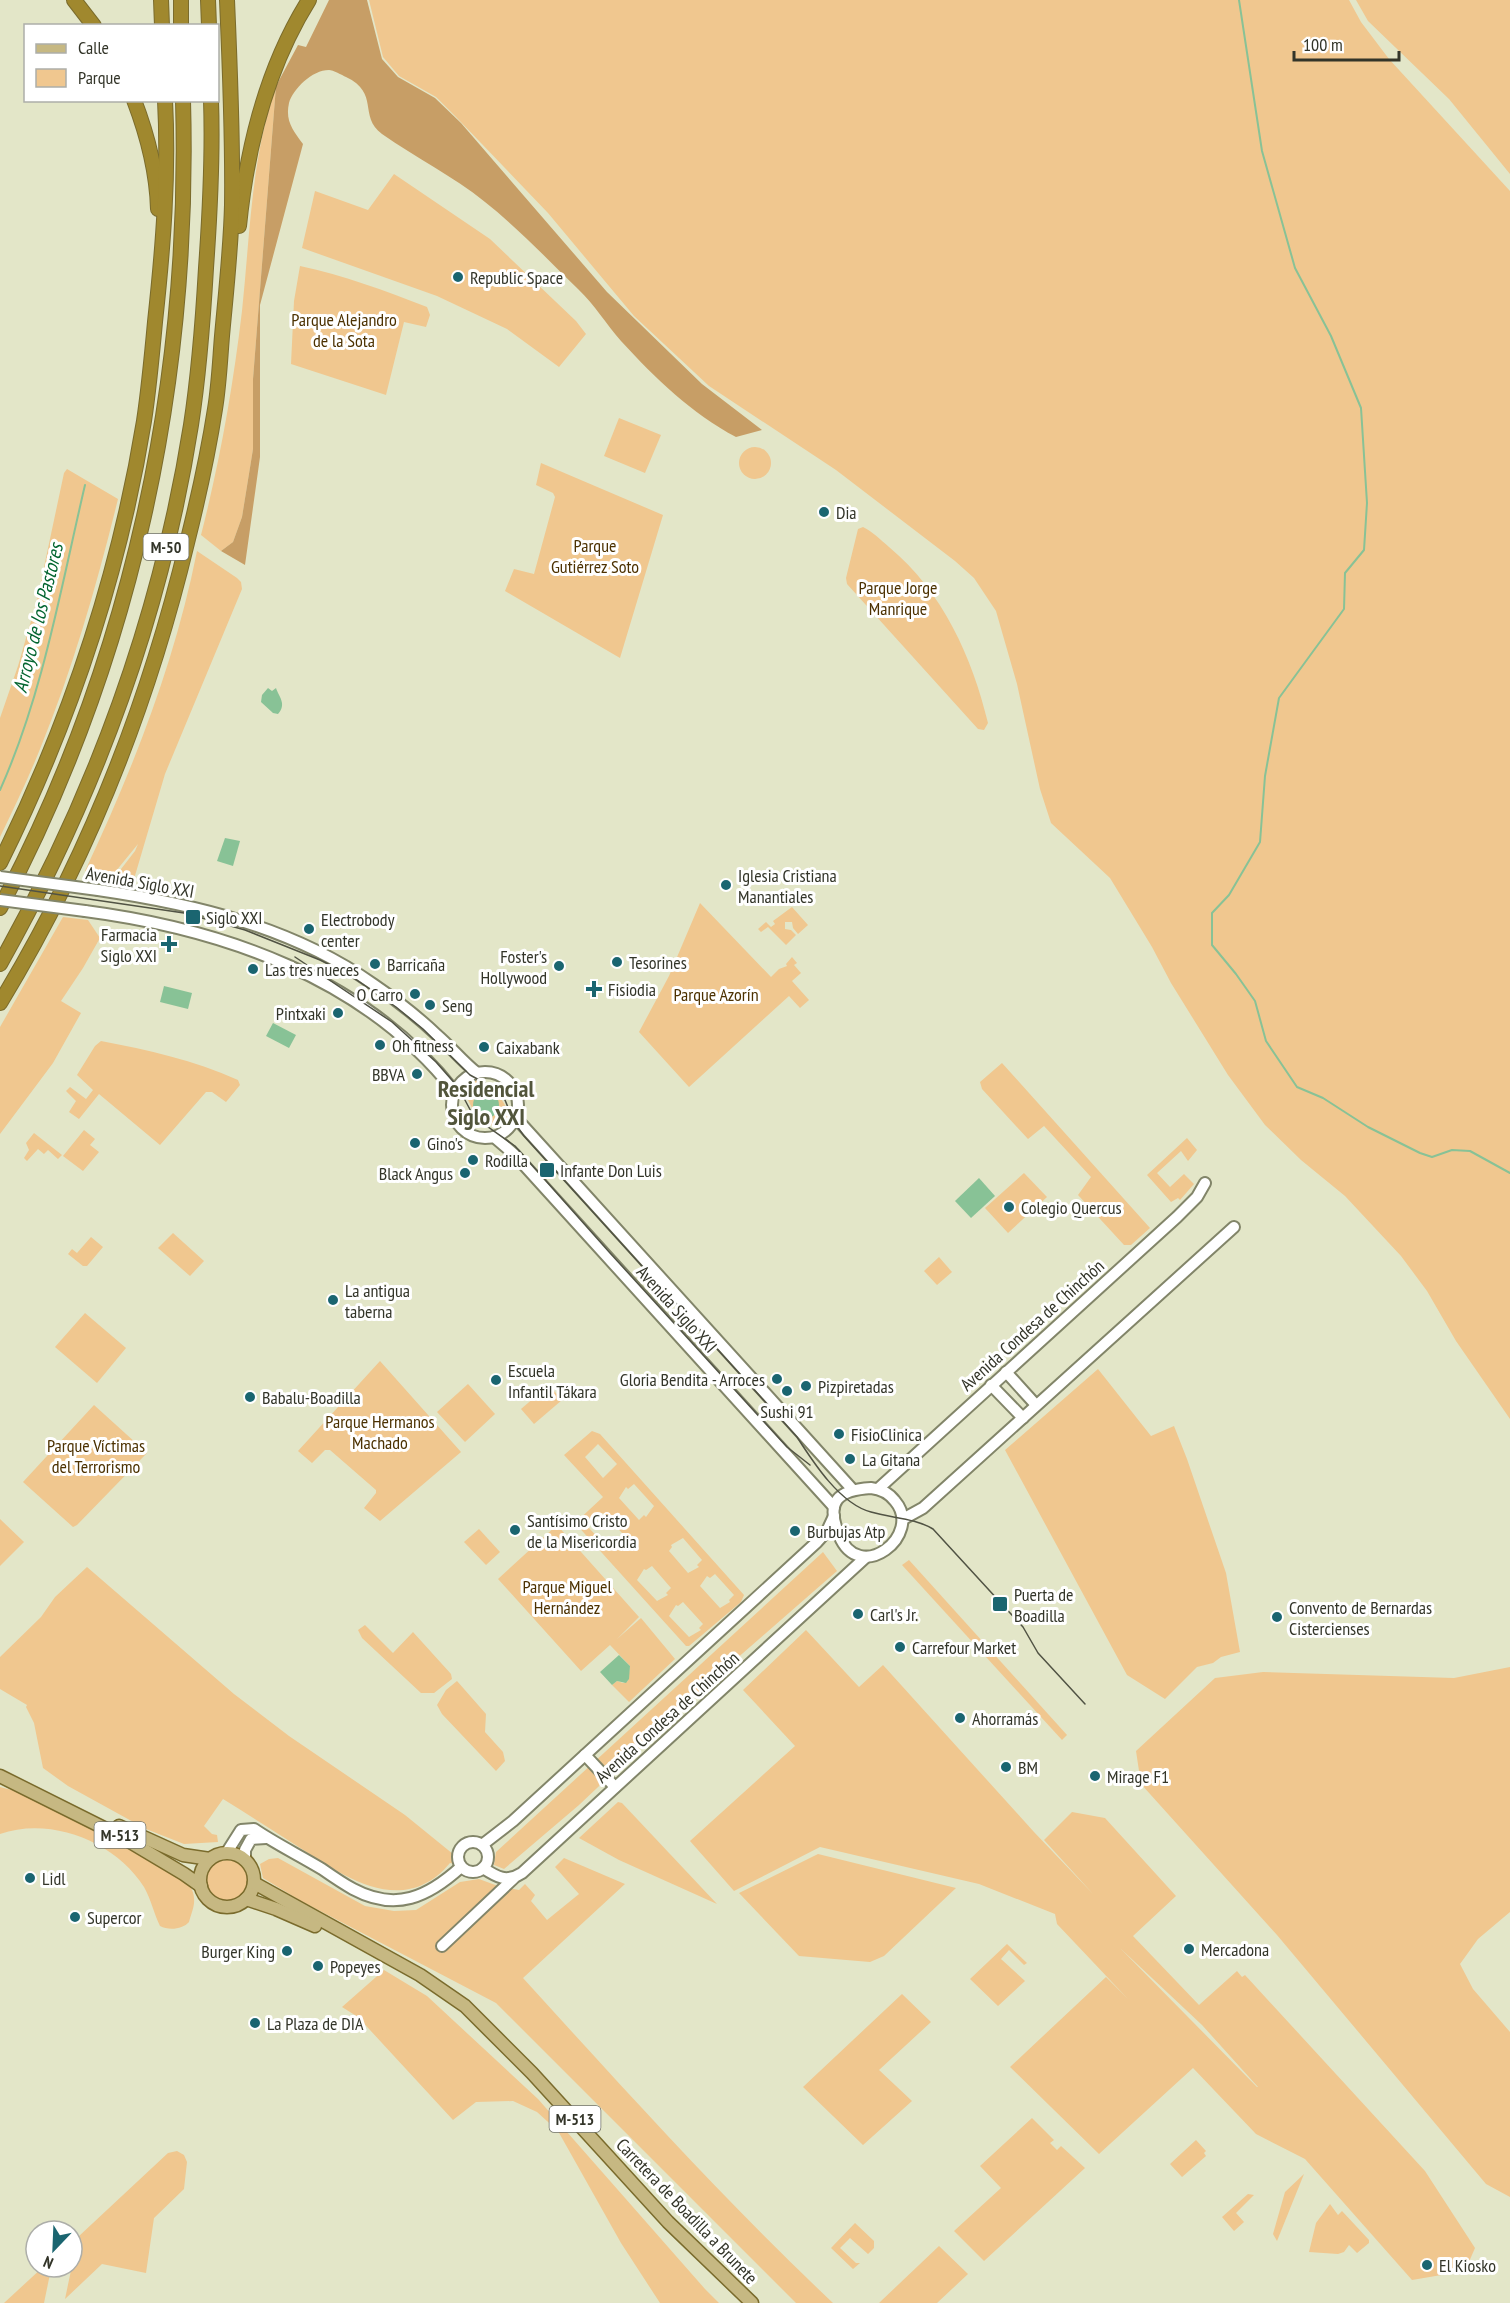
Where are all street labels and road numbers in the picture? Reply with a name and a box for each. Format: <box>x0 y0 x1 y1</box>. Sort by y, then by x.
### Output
road number: M-50 <box>144 534 188 560</box>
street label: Avenida Siglo XXI <box>84 861 196 903</box>
street label: Avenida Condesa de Chinchón <box>955 1254 1109 1396</box>
street label: Avenida Siglo XXI <box>632 1261 722 1357</box>
street label: Avenida Condesa de Chinchón <box>590 1646 744 1788</box>
road number: M-513 <box>94 1822 146 1848</box>
road number: M-513 <box>550 2106 600 2132</box>
street label: Carretera de Boadilla a Brunete <box>611 2133 763 2289</box>

